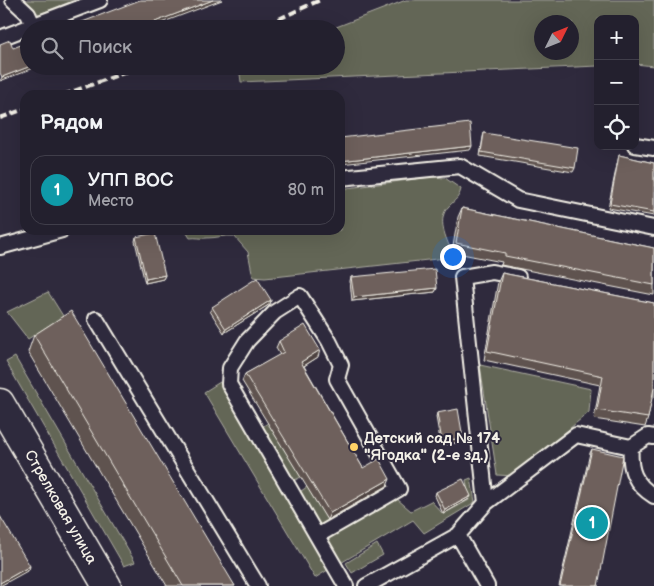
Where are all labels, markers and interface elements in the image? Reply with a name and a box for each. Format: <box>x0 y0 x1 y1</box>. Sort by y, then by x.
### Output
north arrow <box>534 15 579 60</box>
map controls <box>594 15 639 150</box>
button: + <box>594 15 639 60</box>
search box <box>20 20 345 75</box>
icon: search <box>38 34 66 62</box>
text: Поиск <box>78 36 132 59</box>
button: − <box>594 60 639 105</box>
button: locate <box>594 105 639 150</box>
text: Рядом <box>40 110 103 135</box>
text: УПП ВОС <box>88 169 173 192</box>
text: 1 <box>54 181 60 200</box>
text: 80 m <box>288 181 324 200</box>
text: Место <box>88 192 134 211</box>
your location <box>440 244 466 270</box>
place label: Детский сад № 174 "Ягодка" (2-е зд.) <box>364 429 500 465</box>
marker: Детский сад № 174 "Ягодка" (2-е зд.) <box>348 441 360 453</box>
street label: Стрелковая улица <box>20 447 101 568</box>
pin: 1 <box>576 504 608 542</box>

